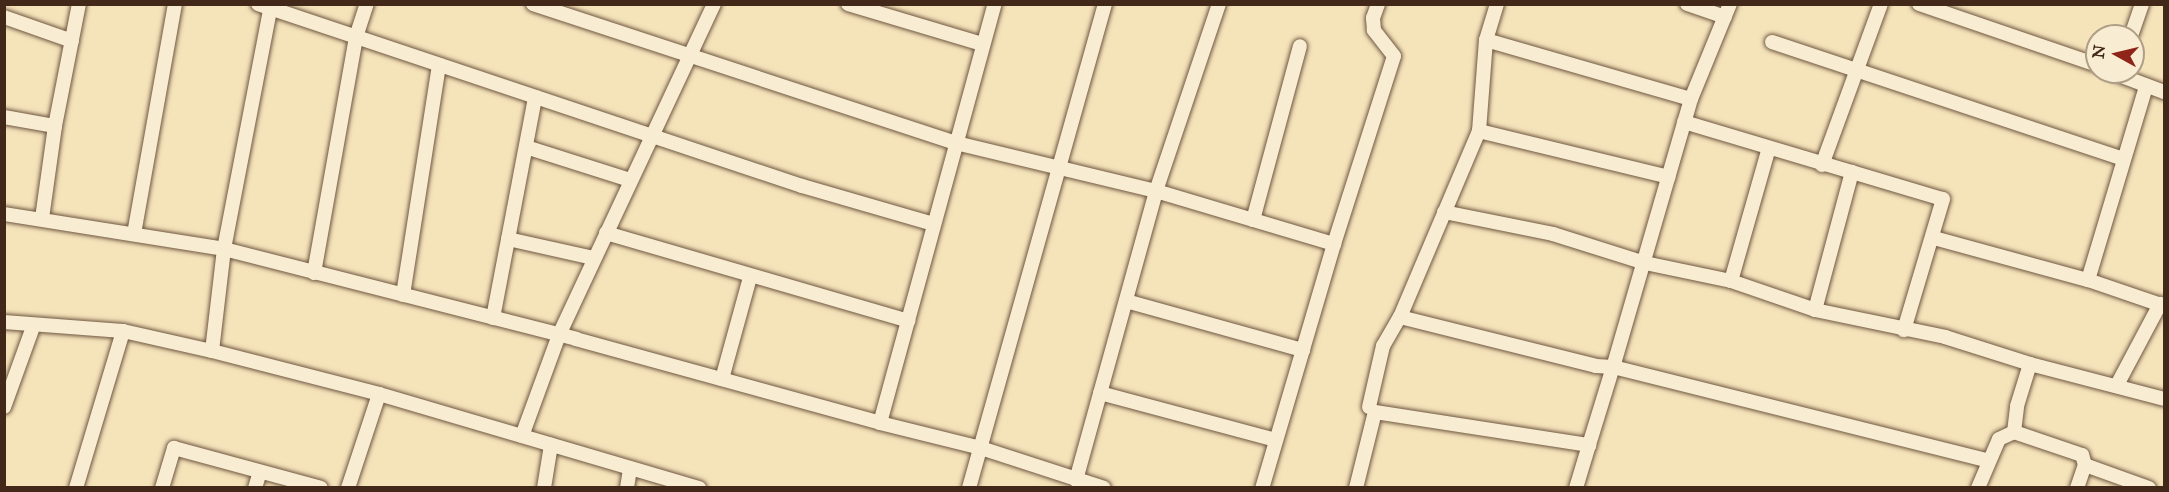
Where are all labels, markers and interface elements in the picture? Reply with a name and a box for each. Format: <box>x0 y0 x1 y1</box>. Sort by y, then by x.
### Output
north arrow <box>2085 24 2145 84</box>
text: N <box>2088 44 2109 60</box>

